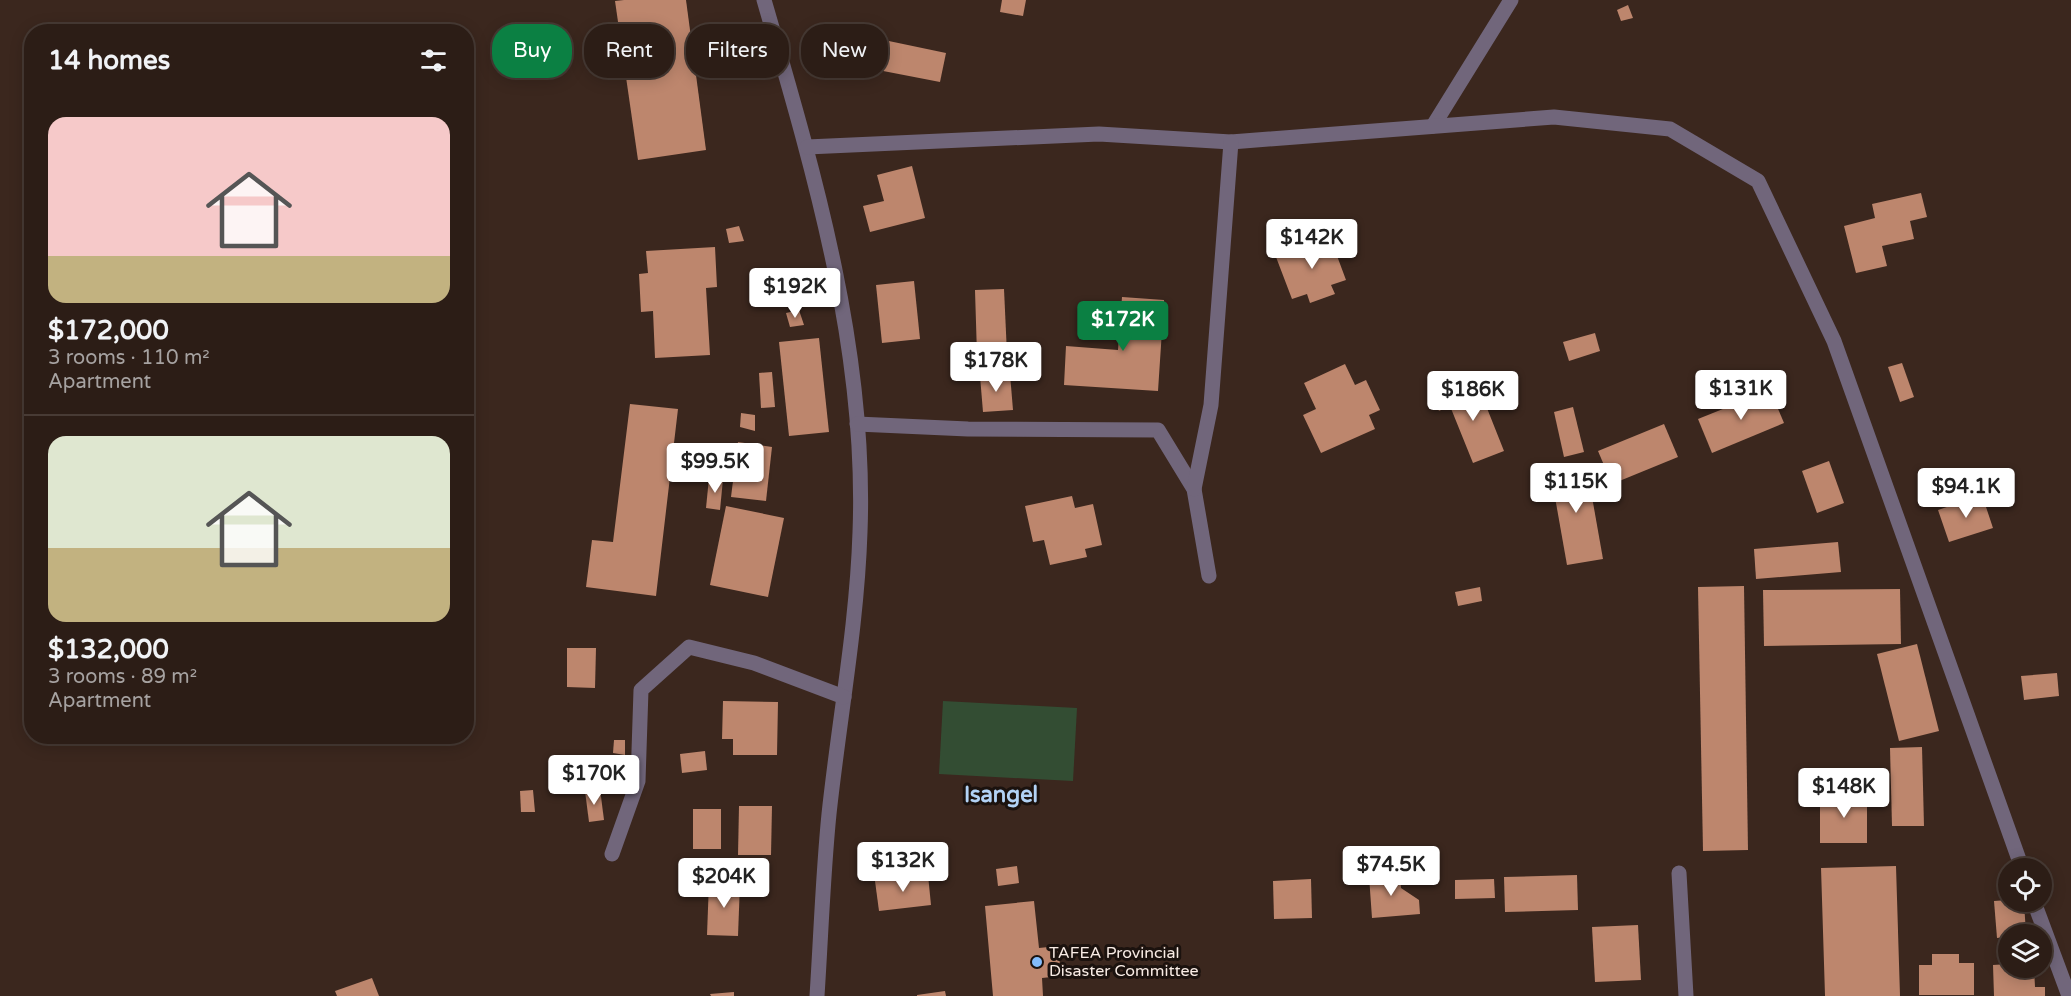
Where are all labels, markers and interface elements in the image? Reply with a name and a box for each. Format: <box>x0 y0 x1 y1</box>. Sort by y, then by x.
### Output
chip: Buy <box>492 24 572 78</box>
chip: Rent <box>584 24 674 78</box>
chip: Filters <box>686 24 789 78</box>
chip: New <box>801 24 888 78</box>
icon: filters <box>417 44 450 77</box>
text: 14 homes <box>48 45 170 76</box>
icon: home <box>195 156 303 264</box>
pin: $142K <box>1270 219 1354 270</box>
text: $142K <box>1280 226 1344 250</box>
pin: $192K <box>753 268 837 319</box>
text: $192K <box>763 275 827 299</box>
pin: $172K <box>1081 301 1165 352</box>
text: $172K <box>1091 308 1155 332</box>
text: $172,000 <box>48 315 169 346</box>
pin: $178K <box>954 342 1038 393</box>
text: 3 rooms · 110 m² <box>48 346 210 370</box>
text: $178K <box>964 349 1028 373</box>
text: Apartment <box>48 370 151 394</box>
pin: $131K <box>1699 370 1783 421</box>
pin: $186K <box>1431 371 1515 422</box>
text: $131K <box>1709 377 1773 401</box>
text: $186K <box>1441 378 1505 402</box>
pin: $99.5K <box>666 443 764 494</box>
text: $99.5K <box>681 450 749 474</box>
pin: $115K <box>1534 463 1618 514</box>
pin: $94.1K <box>1917 468 2015 519</box>
text: $115K <box>1544 470 1608 494</box>
icon: home <box>195 475 303 583</box>
text: $94.1K <box>1932 475 2000 499</box>
text: $132,000 <box>48 634 169 665</box>
text: 3 rooms · 89 m² <box>48 665 197 689</box>
text: Apartment <box>48 689 151 713</box>
pin: $170K <box>552 755 636 806</box>
text: $170K <box>562 762 626 786</box>
pin: $148K <box>1802 768 1886 819</box>
text: $148K <box>1812 775 1876 799</box>
district label: Isangel <box>964 782 1038 808</box>
pin: $132K <box>861 842 945 893</box>
pin: $74.5K <box>1342 846 1440 897</box>
text: $132K <box>871 849 935 873</box>
text: $74.5K <box>1357 853 1425 877</box>
pin: $204K <box>682 858 766 909</box>
map controls <box>1998 858 2052 978</box>
button: locate <box>1998 858 2052 912</box>
text: $204K <box>692 865 756 889</box>
button: layers <box>1998 924 2052 978</box>
place label: TAFEA Provincial Disaster Committee <box>1049 943 1199 981</box>
marker: TAFEA Provincial Disaster Committee <box>1030 955 1044 969</box>

